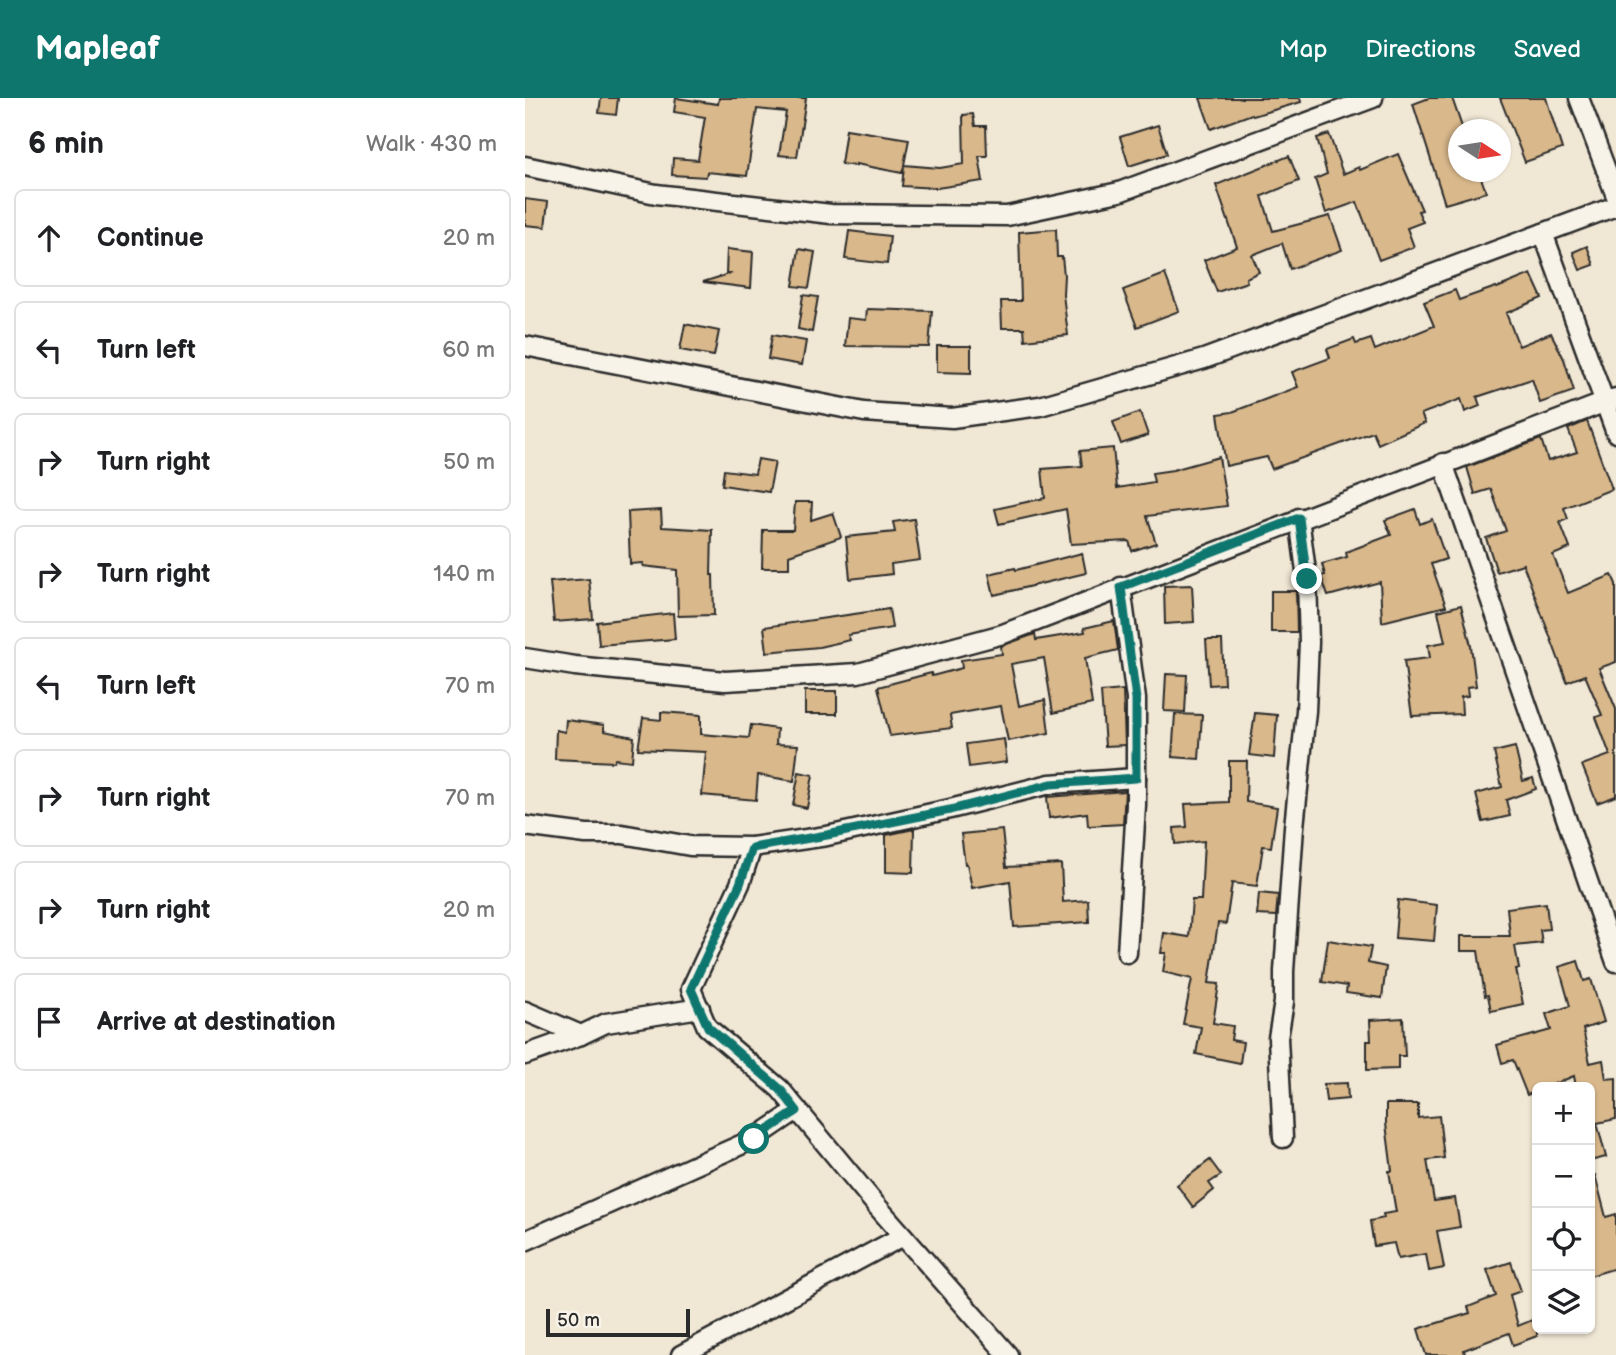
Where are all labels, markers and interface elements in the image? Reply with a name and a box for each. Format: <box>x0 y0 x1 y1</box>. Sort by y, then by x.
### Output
text: Mapleaf <box>35 29 160 69</box>
text: Map <box>1279 35 1327 64</box>
text: Directions <box>1365 35 1476 64</box>
text: Saved <box>1514 35 1581 64</box>
north arrow <box>1448 119 1511 182</box>
text: 6 min <box>28 126 104 162</box>
text: Walk · 430 m <box>366 130 497 158</box>
icon: ahead <box>30 219 68 257</box>
text: Continue <box>97 223 204 254</box>
text: 20 m <box>443 224 495 252</box>
icon: left <box>30 331 68 369</box>
text: Turn left <box>97 335 196 366</box>
text: 60 m <box>442 336 495 364</box>
icon: right <box>30 443 68 481</box>
text: Turn right <box>97 447 210 478</box>
text: 50 m <box>443 448 495 476</box>
icon: right <box>30 555 68 593</box>
text: Turn right <box>97 559 210 590</box>
text: 140 m <box>433 560 495 588</box>
route end <box>1291 563 1322 594</box>
icon: left <box>30 667 68 705</box>
text: Turn left <box>97 671 196 702</box>
text: 70 m <box>445 672 495 700</box>
icon: right <box>30 779 68 817</box>
text: Turn right <box>97 783 210 814</box>
text: 70 m <box>445 784 495 812</box>
icon: right <box>30 891 68 929</box>
text: Turn right <box>97 895 210 926</box>
text: 20 m <box>443 896 495 924</box>
icon: arrive <box>30 1003 68 1041</box>
text: Arrive at destination <box>97 1007 336 1038</box>
map controls <box>1532 1082 1595 1334</box>
button: + <box>1532 1082 1595 1145</box>
route start <box>738 1123 769 1154</box>
button: − <box>1532 1145 1595 1208</box>
button: locate <box>1532 1208 1595 1271</box>
button: layers <box>1532 1271 1595 1334</box>
scale bar <box>546 1306 689 1338</box>
text: 50 m <box>557 1309 600 1332</box>

